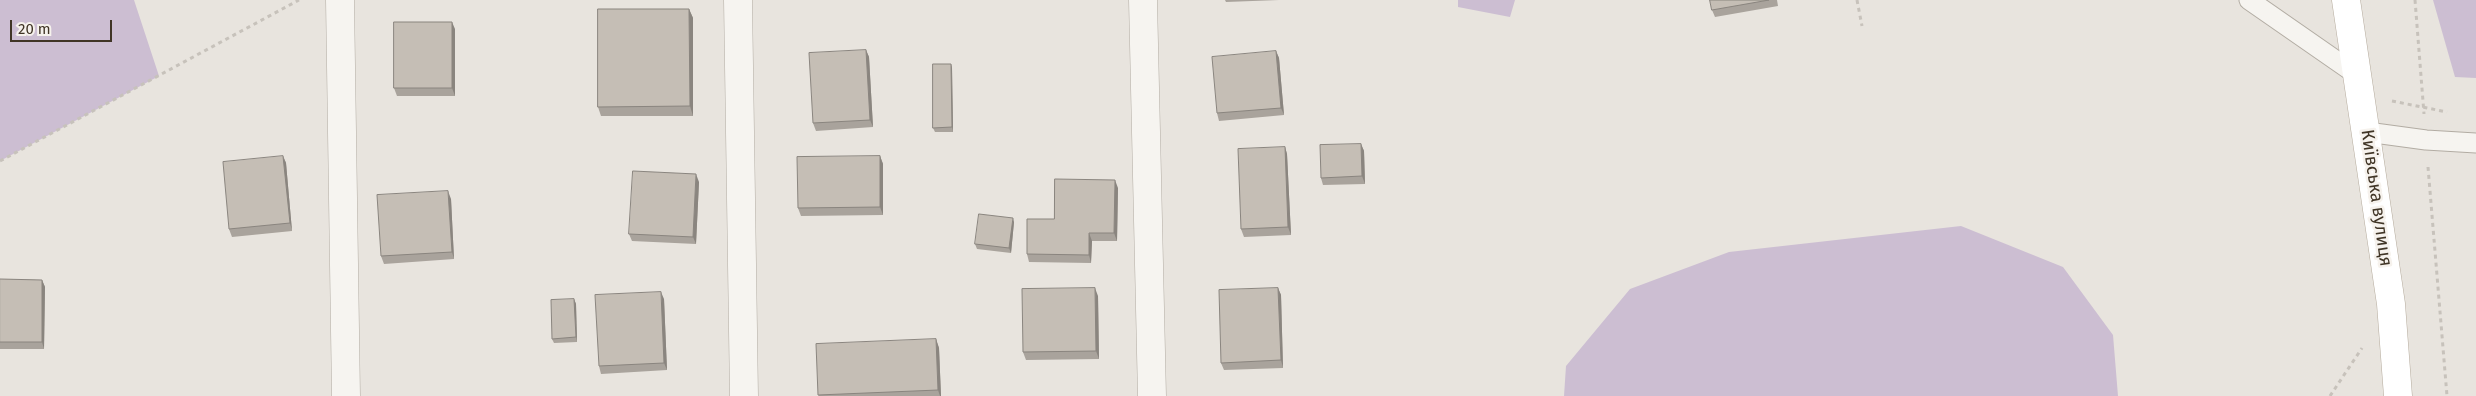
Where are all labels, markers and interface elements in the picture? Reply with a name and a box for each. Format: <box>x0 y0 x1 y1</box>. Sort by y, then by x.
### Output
scale bar <box>12 10 115 42</box>
text: 20 m <box>18 20 51 38</box>
street label: Київська вулиця <box>2356 128 2396 268</box>

